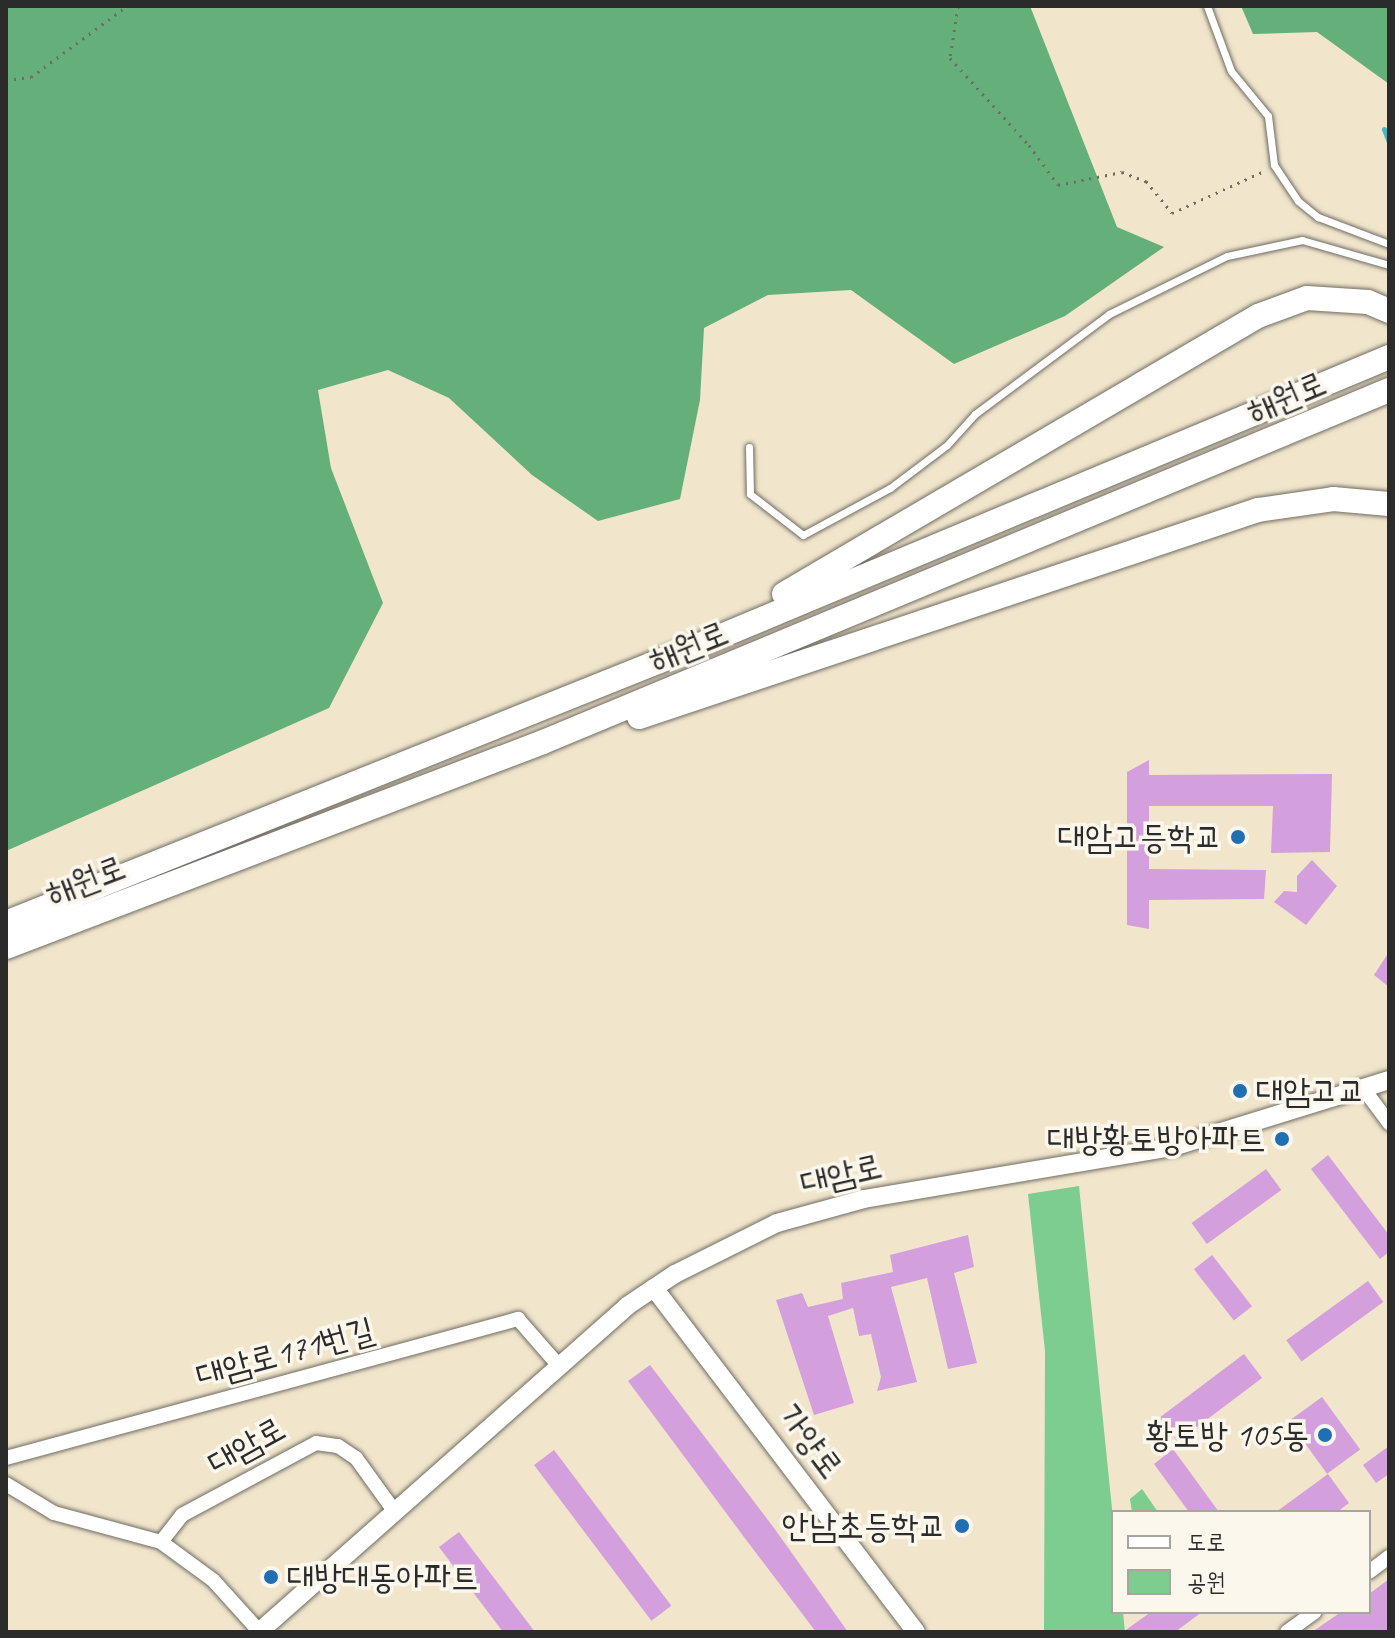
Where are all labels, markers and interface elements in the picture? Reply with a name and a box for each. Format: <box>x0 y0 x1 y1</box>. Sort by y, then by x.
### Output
street label: 해원로 <box>1240 362 1332 432</box>
street label: 해원로 <box>642 612 734 680</box>
place label: 대암고등학교 <box>1058 817 1222 857</box>
marker: 대암고등학교 <box>1229 828 1247 846</box>
street label: 해원로 <box>39 846 131 914</box>
place label: 대암고교 <box>1256 1071 1365 1111</box>
marker: 대암고교 <box>1231 1082 1249 1100</box>
place label: 대방황토방아파트 <box>1047 1119 1266 1159</box>
marker: 대방황토방아파트 <box>1273 1130 1291 1148</box>
street label: 대암로 <box>796 1145 886 1203</box>
street label: 대암로171번길 <box>191 1309 379 1395</box>
street label: 가양로 <box>770 1396 852 1486</box>
street label: 대암로 <box>200 1407 292 1483</box>
place label: 황토방 105동 <box>1145 1415 1309 1455</box>
marker: 황토방 105동 <box>1316 1426 1334 1444</box>
place label: 안남초등학교 <box>782 1506 946 1546</box>
legend <box>1111 1510 1371 1614</box>
marker: 안남초등학교 <box>953 1517 971 1535</box>
text: 도로 <box>1187 1527 1226 1557</box>
place label: 대방대동아파트 <box>287 1557 479 1597</box>
text: 공원 <box>1187 1567 1226 1597</box>
marker: 대방대동아파트 <box>262 1568 280 1586</box>

